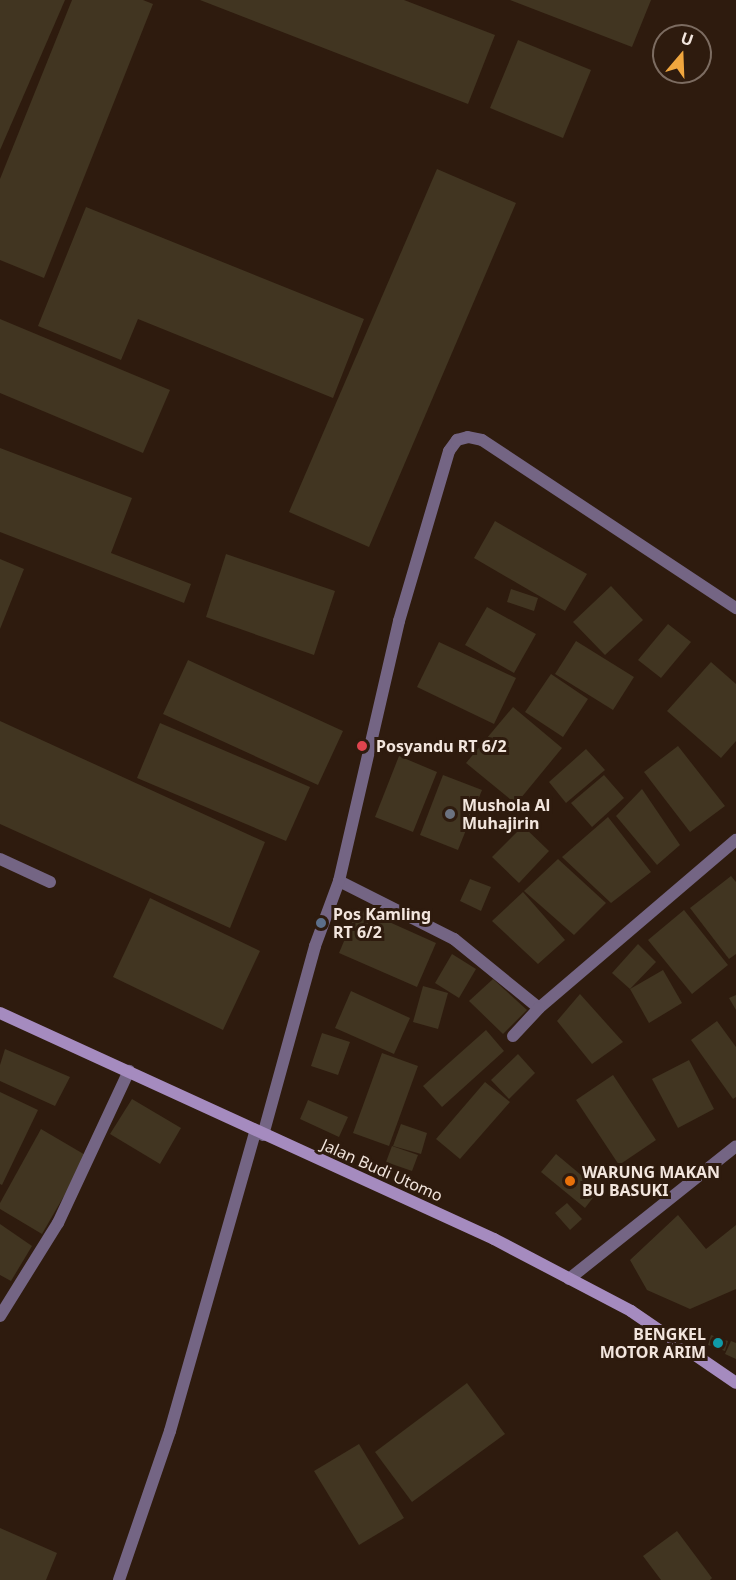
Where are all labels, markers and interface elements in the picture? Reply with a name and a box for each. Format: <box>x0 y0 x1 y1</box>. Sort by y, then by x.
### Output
north arrow <box>652 24 712 84</box>
text: U <box>678 26 697 51</box>
place label: Posyandu RT 6/2 <box>376 736 507 756</box>
marker: Posyandu RT 6/2 <box>353 737 371 755</box>
place label: Mushola Al Muhajirin <box>462 795 550 833</box>
marker: Mushola Al Muhajirin <box>443 807 457 821</box>
place label: Pos Kamling RT 6/2 <box>333 904 431 942</box>
marker: Pos Kamling RT 6/2 <box>314 916 328 930</box>
street label: Jalan Budi Utomo <box>318 1135 446 1205</box>
place label: WARUNG MAKAN BU BASUKI <box>582 1162 720 1200</box>
marker: WARUNG MAKAN BU BASUKI <box>563 1174 577 1188</box>
place label: BENGKEL MOTOR ARIM <box>600 1324 706 1362</box>
marker: BENGKEL MOTOR ARIM <box>711 1336 725 1350</box>

